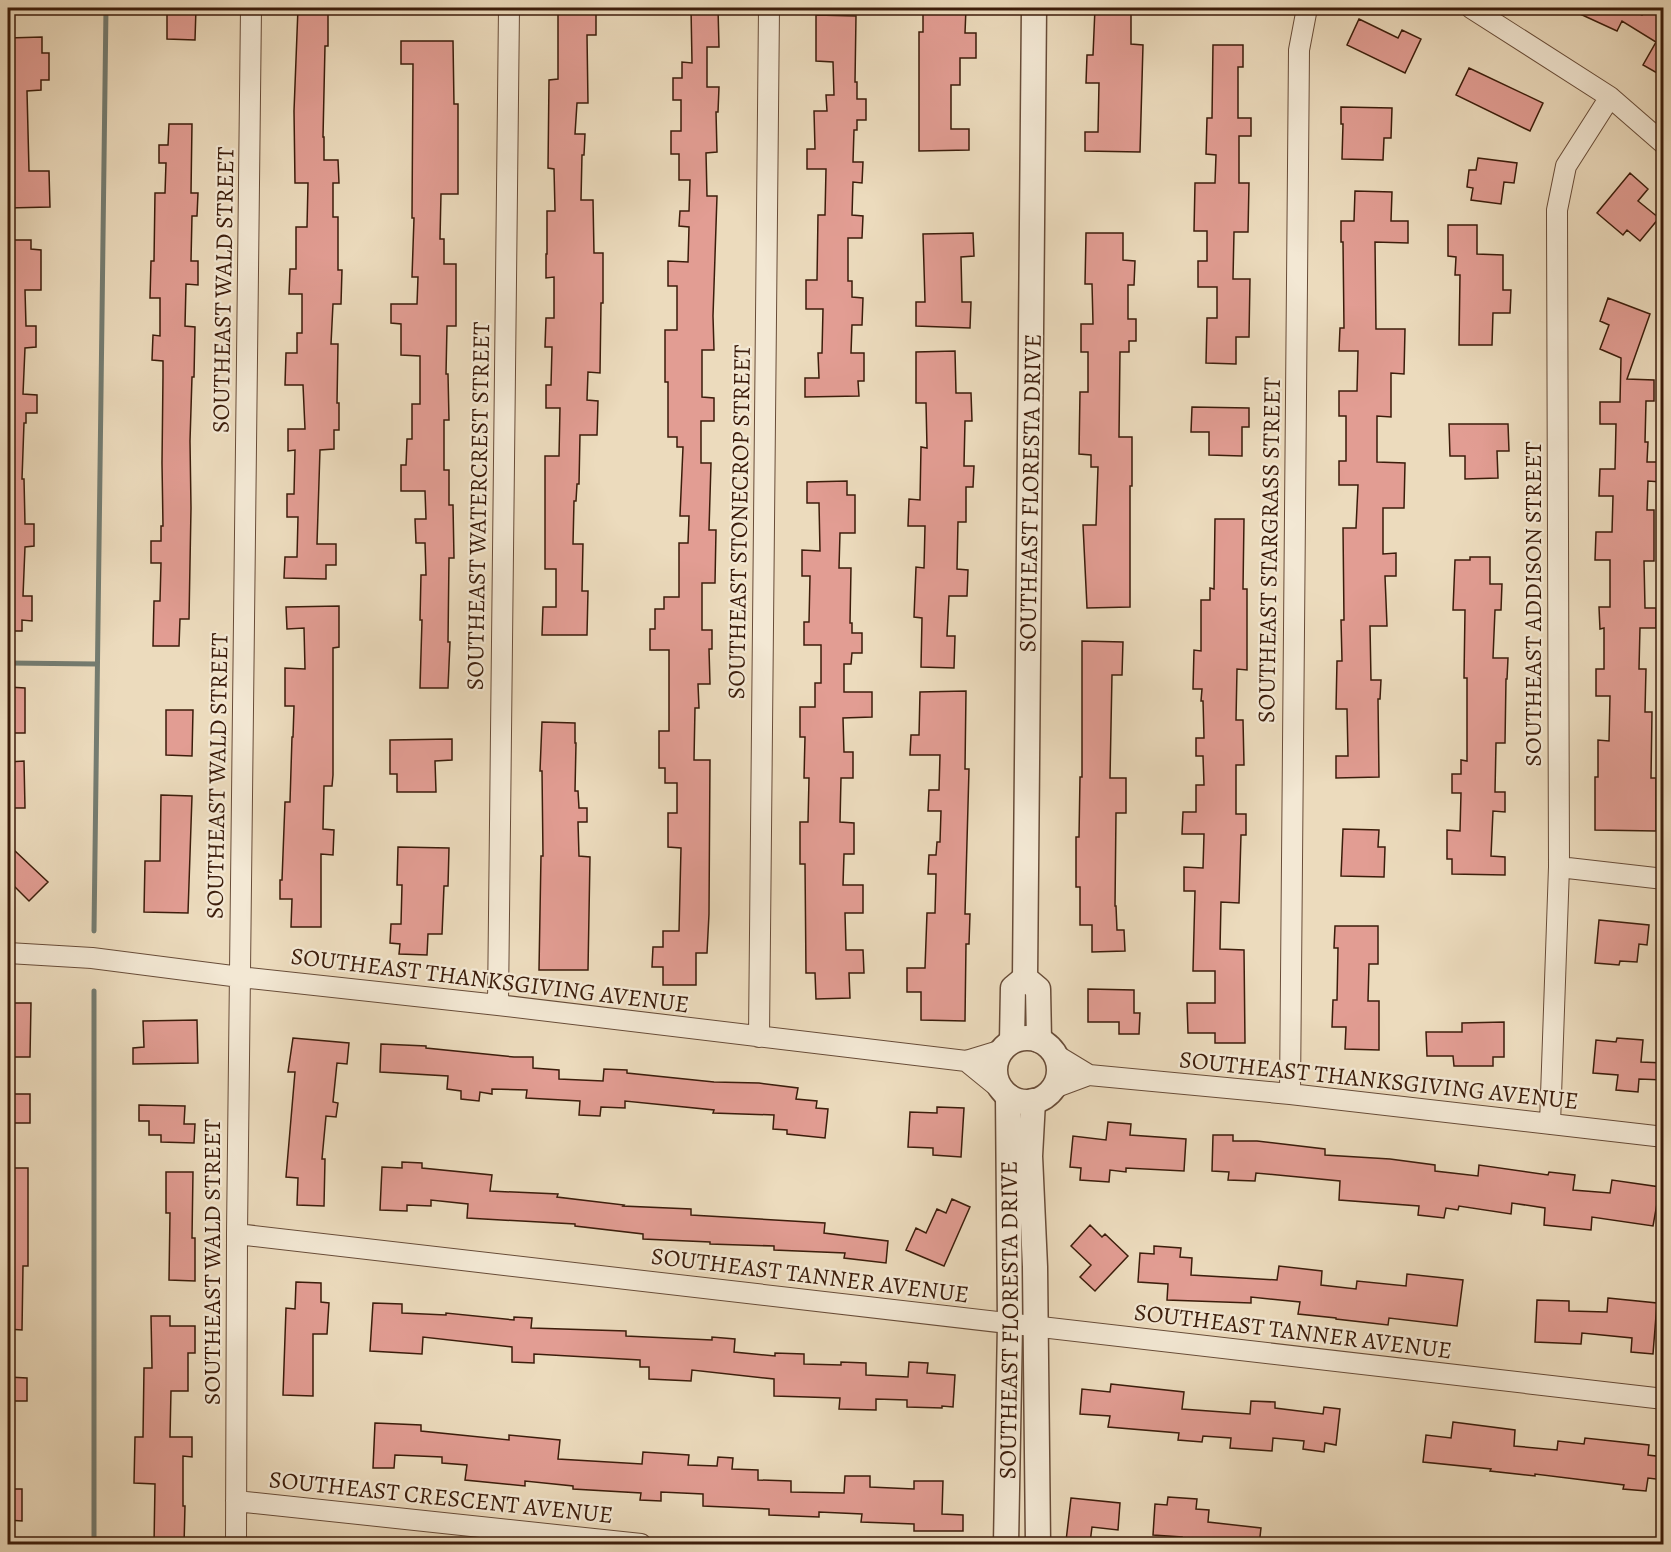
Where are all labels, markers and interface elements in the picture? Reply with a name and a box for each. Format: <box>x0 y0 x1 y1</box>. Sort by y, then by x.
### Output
street label: SOUTHEAST WALD STREET <box>205 147 241 433</box>
street label: SOUTHEAST WATERCREST STREET <box>459 321 497 691</box>
street label: SOUTHEAST FLORESTA DRIVE <box>1011 333 1049 653</box>
street label: SOUTHEAST STONECROP STREET <box>720 344 758 700</box>
street label: SOUTHEAST STARGRASS STREET <box>1250 377 1288 723</box>
street label: SOUTHEAST ADDISON STREET <box>1517 441 1549 767</box>
street label: SOUTHEAST WALD STREET <box>199 633 235 919</box>
street label: SOUTHEAST THANKSGIVING AVENUE <box>289 940 691 1020</box>
street label: SOUTHEAST THANKSGIVING AVENUE <box>1178 1043 1580 1117</box>
street label: SOUTHEAST WALD STREET <box>196 1119 228 1405</box>
street label: SOUTHEAST FLORESTA DRIVE <box>991 1161 1026 1480</box>
street label: SOUTHEAST TANNER AVENUE <box>649 1240 971 1310</box>
street label: SOUTHEAST TANNER AVENUE <box>1132 1296 1454 1366</box>
street label: SOUTHEAST CRESCENT AVENUE <box>267 1463 615 1531</box>

